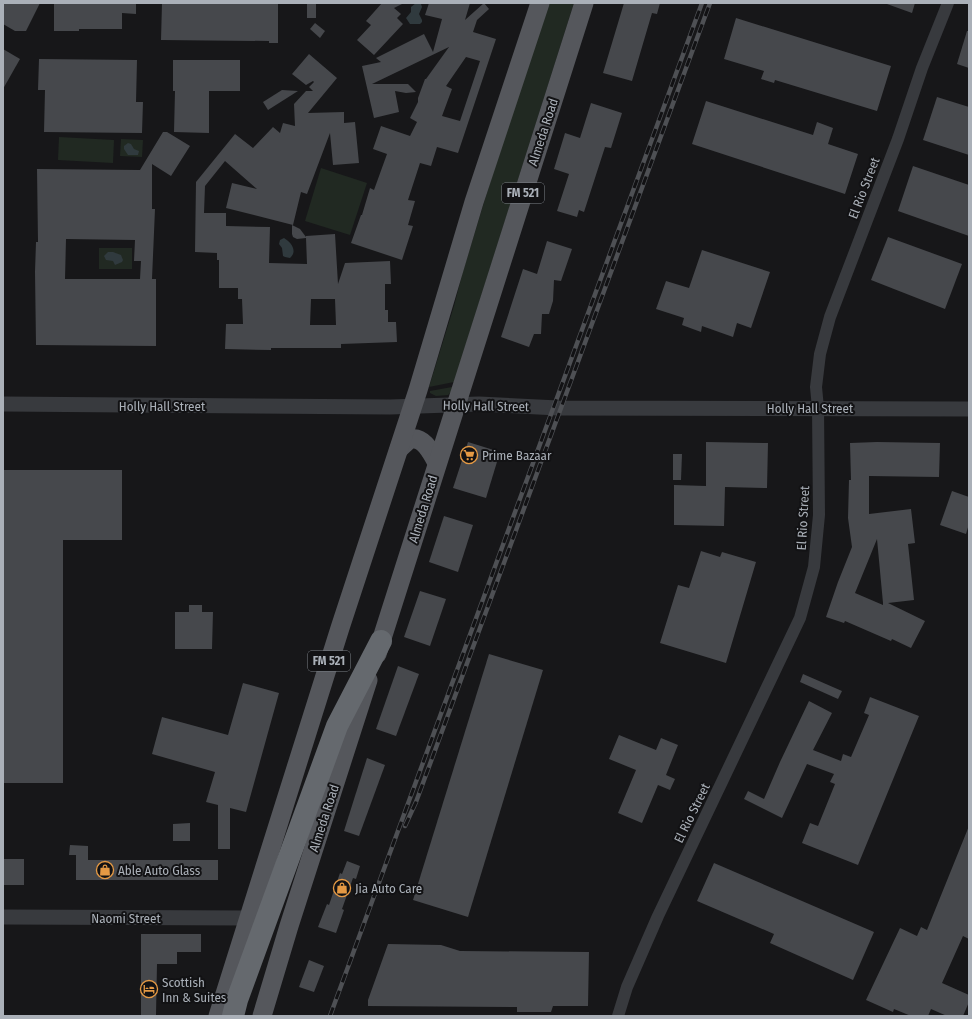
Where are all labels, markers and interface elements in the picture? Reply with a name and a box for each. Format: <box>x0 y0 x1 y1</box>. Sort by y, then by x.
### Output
street label: Almeda Road <box>525 96 561 168</box>
street label: El Rio Street <box>845 154 883 221</box>
road number: FM 521 <box>502 183 544 203</box>
street label: Holly Hall Street <box>443 398 530 414</box>
street label: Holly Hall Street <box>119 399 206 414</box>
street label: Holly Hall Street <box>767 401 854 416</box>
supermarket icon: Prime Bazaar <box>459 445 479 465</box>
place label: Prime Bazaar <box>482 448 552 463</box>
street label: Almeda Road <box>406 473 440 545</box>
street label: El Rio Street <box>794 485 812 551</box>
road number: FM 521 <box>308 651 350 671</box>
street label: El Rio Street <box>671 780 713 845</box>
street label: Almeda Road <box>306 782 342 854</box>
shop icon: Able Auto Glass <box>95 860 115 880</box>
place label: Able Auto Glass <box>118 863 201 878</box>
shop icon: Jia Auto Care <box>332 878 352 898</box>
place label: Jia Auto Care <box>355 881 422 896</box>
street label: Naomi Street <box>91 911 161 926</box>
place label: Scottish Inn & Suites <box>162 975 227 1005</box>
hotel icon: Scottish Inn & Suites <box>139 979 159 999</box>

